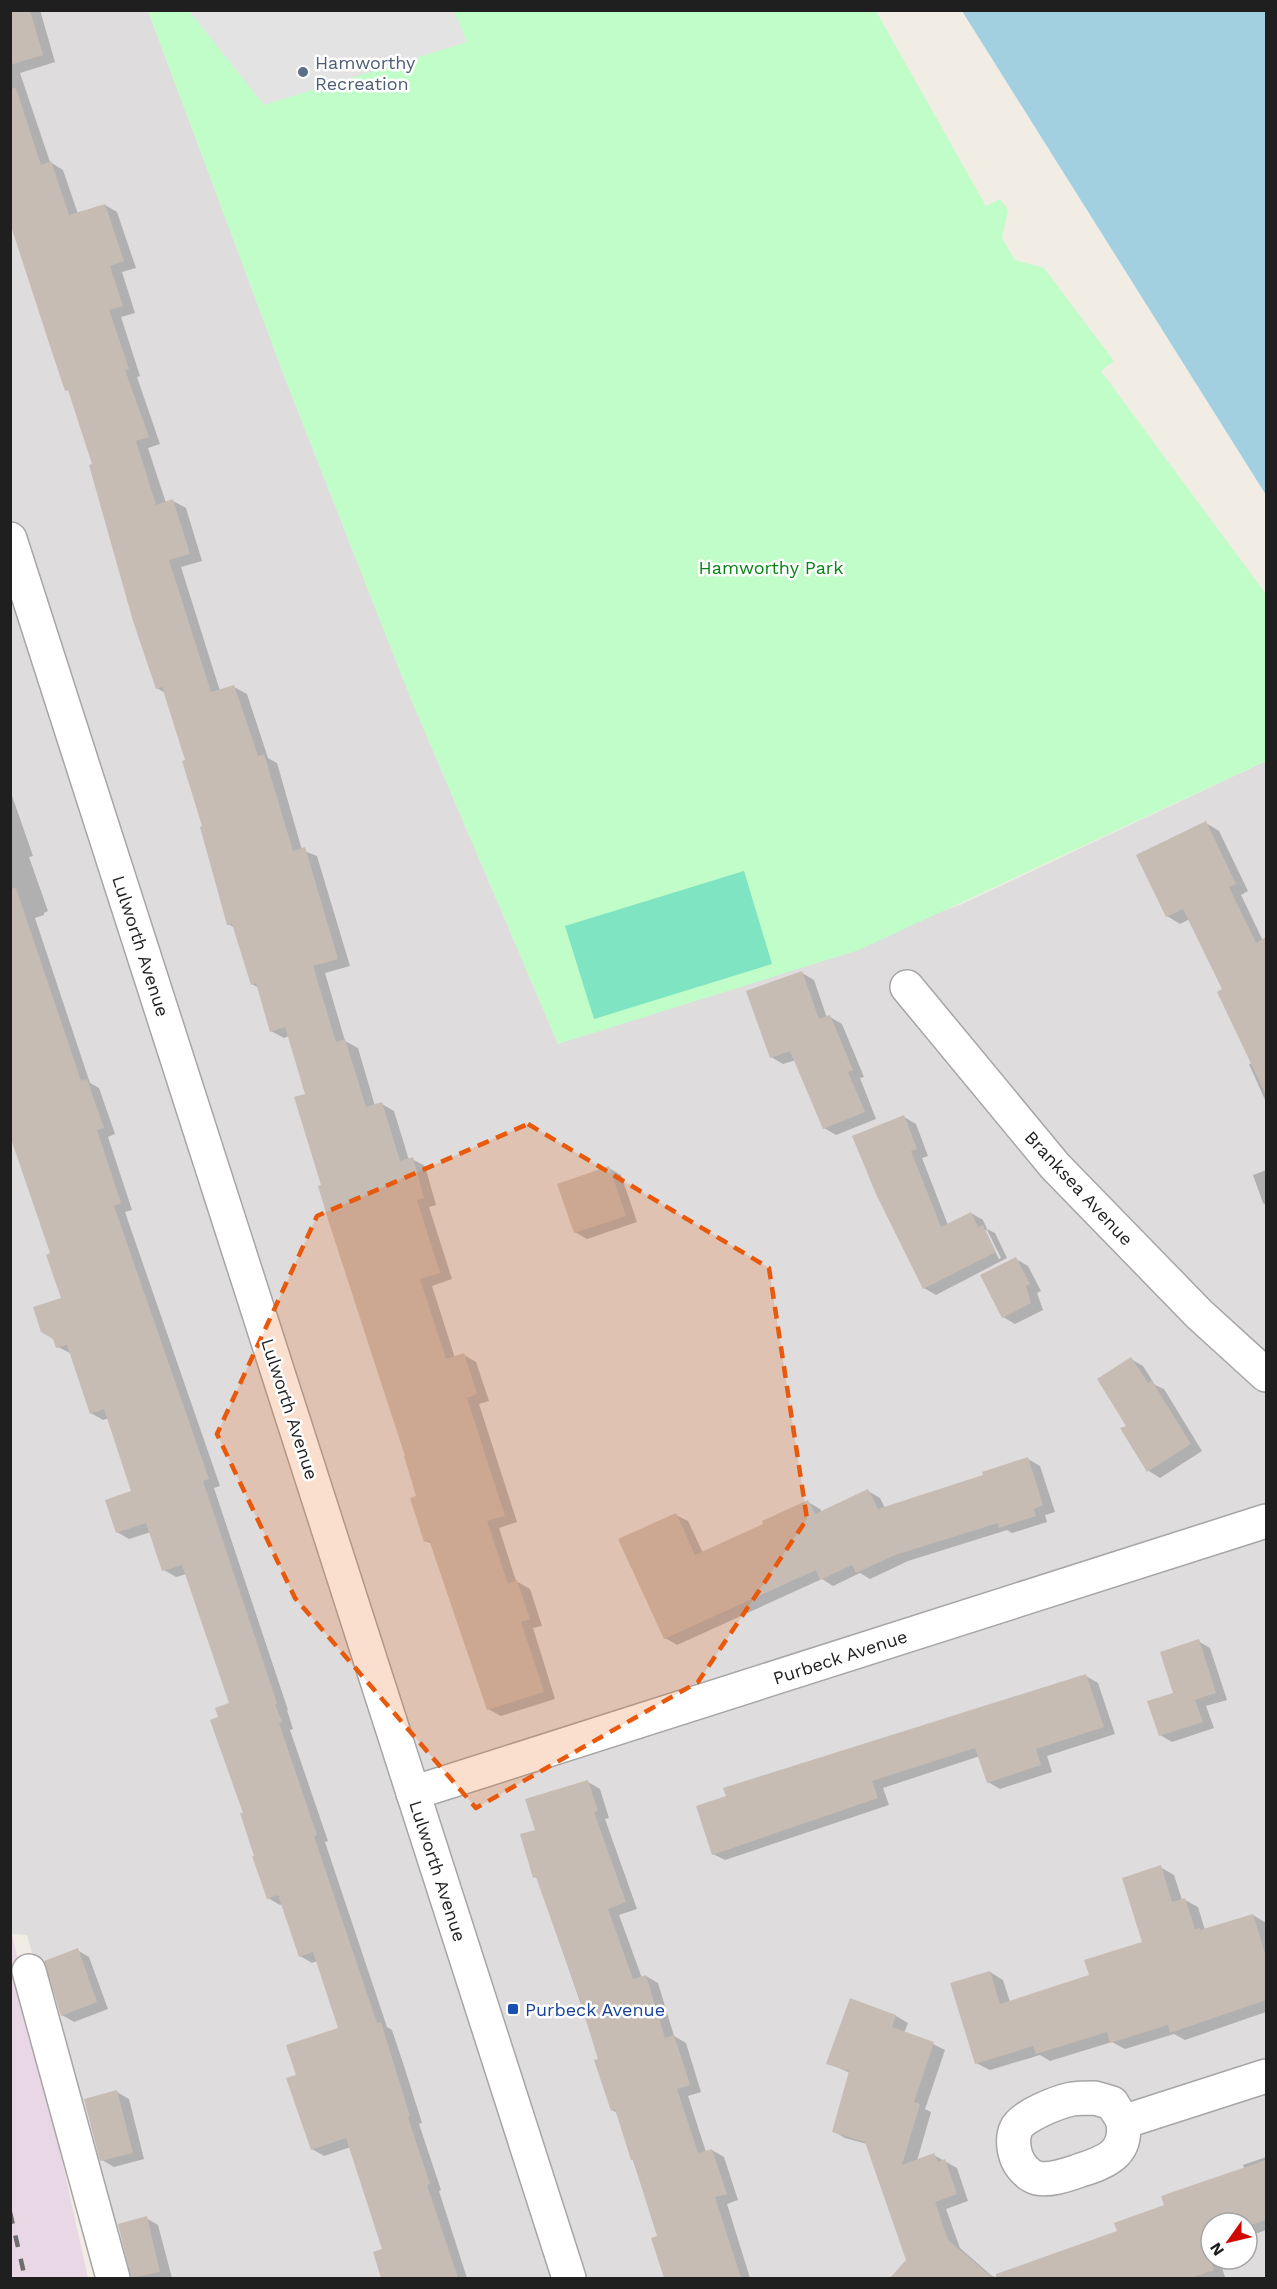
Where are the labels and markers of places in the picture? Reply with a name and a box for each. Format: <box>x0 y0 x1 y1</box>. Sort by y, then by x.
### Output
place label: Hamworthy Recreation <box>315 52 416 94</box>
marker: Hamworthy Recreation <box>296 65 310 79</box>
place label: Purbeck Avenue <box>525 1999 665 2020</box>
marker: Purbeck Avenue <box>506 2002 520 2016</box>

